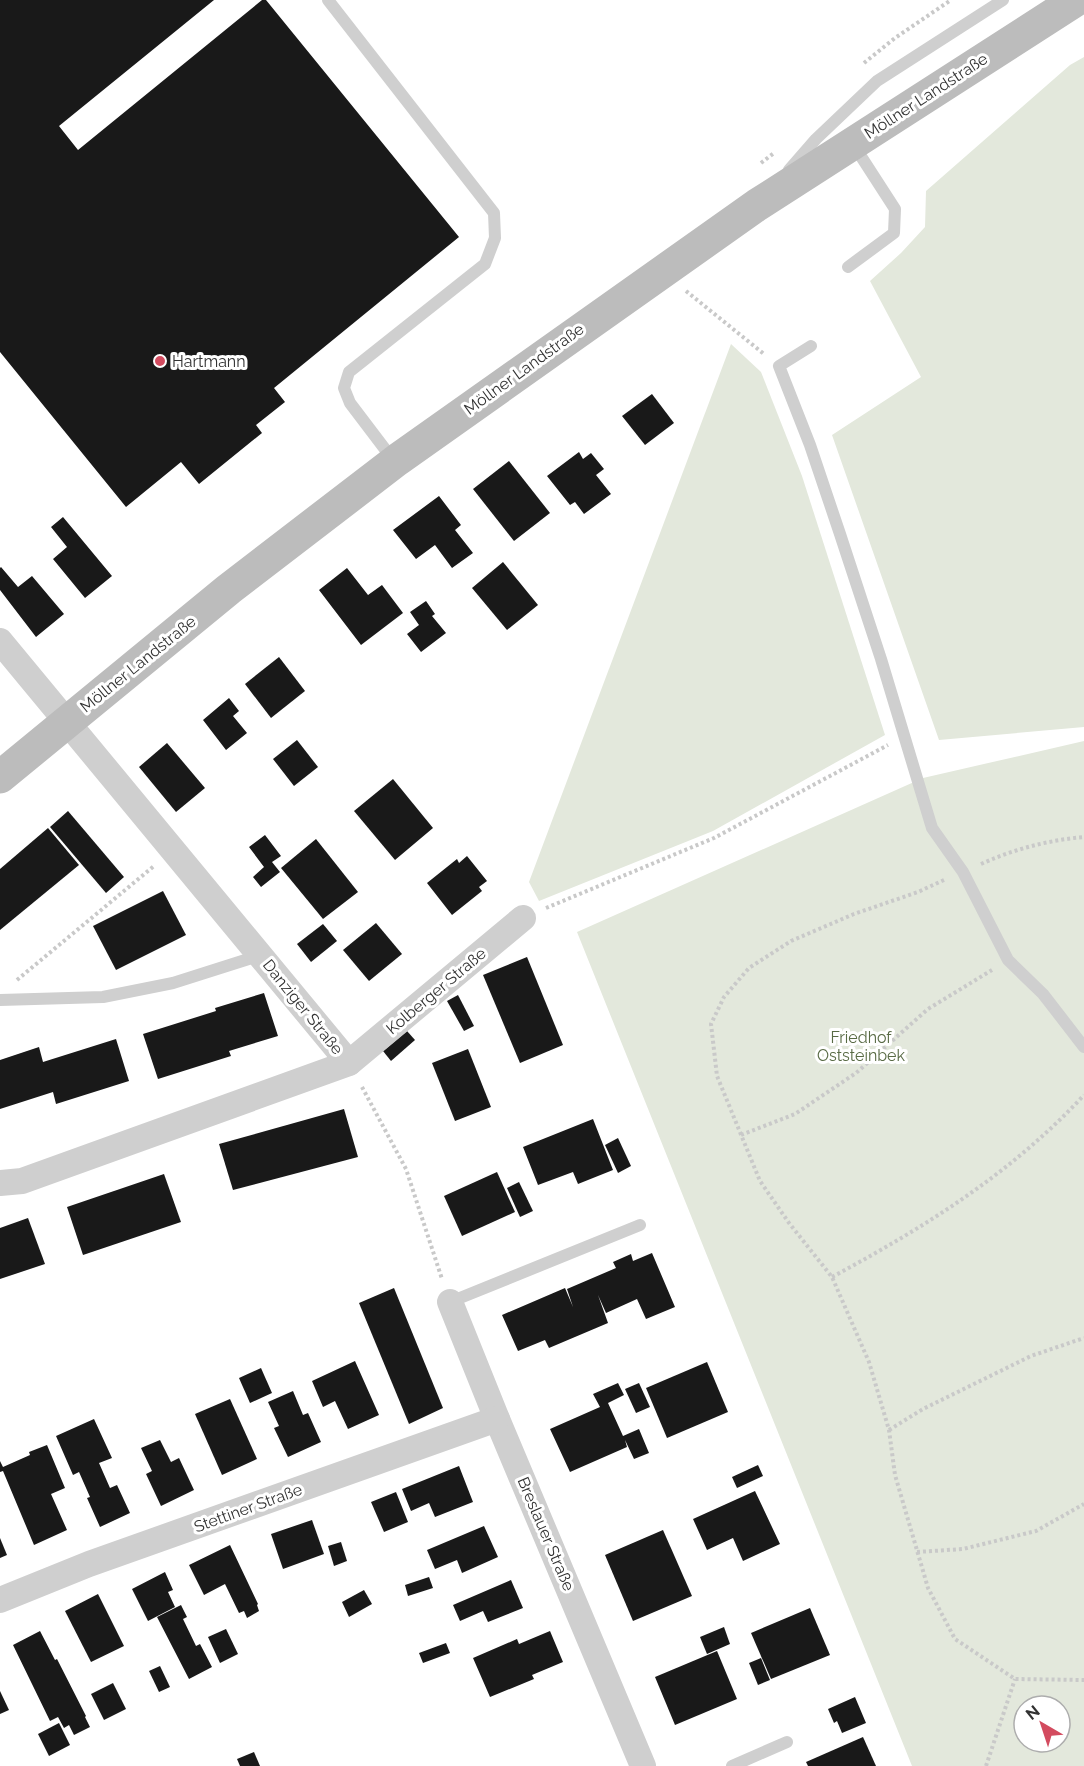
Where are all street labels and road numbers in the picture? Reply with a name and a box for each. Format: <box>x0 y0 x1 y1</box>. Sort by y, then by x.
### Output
street label: Möllner Landstraße <box>861 49 991 143</box>
street label: Möllner Landstraße <box>461 319 587 419</box>
street label: Möllner Landstraße <box>76 612 200 716</box>
street label: Kolberger Straße <box>382 944 490 1038</box>
street label: Danziger Straße <box>259 956 347 1058</box>
street label: Breslauer Straße <box>513 1474 579 1594</box>
street label: Stettiner Straße <box>191 1480 305 1536</box>

